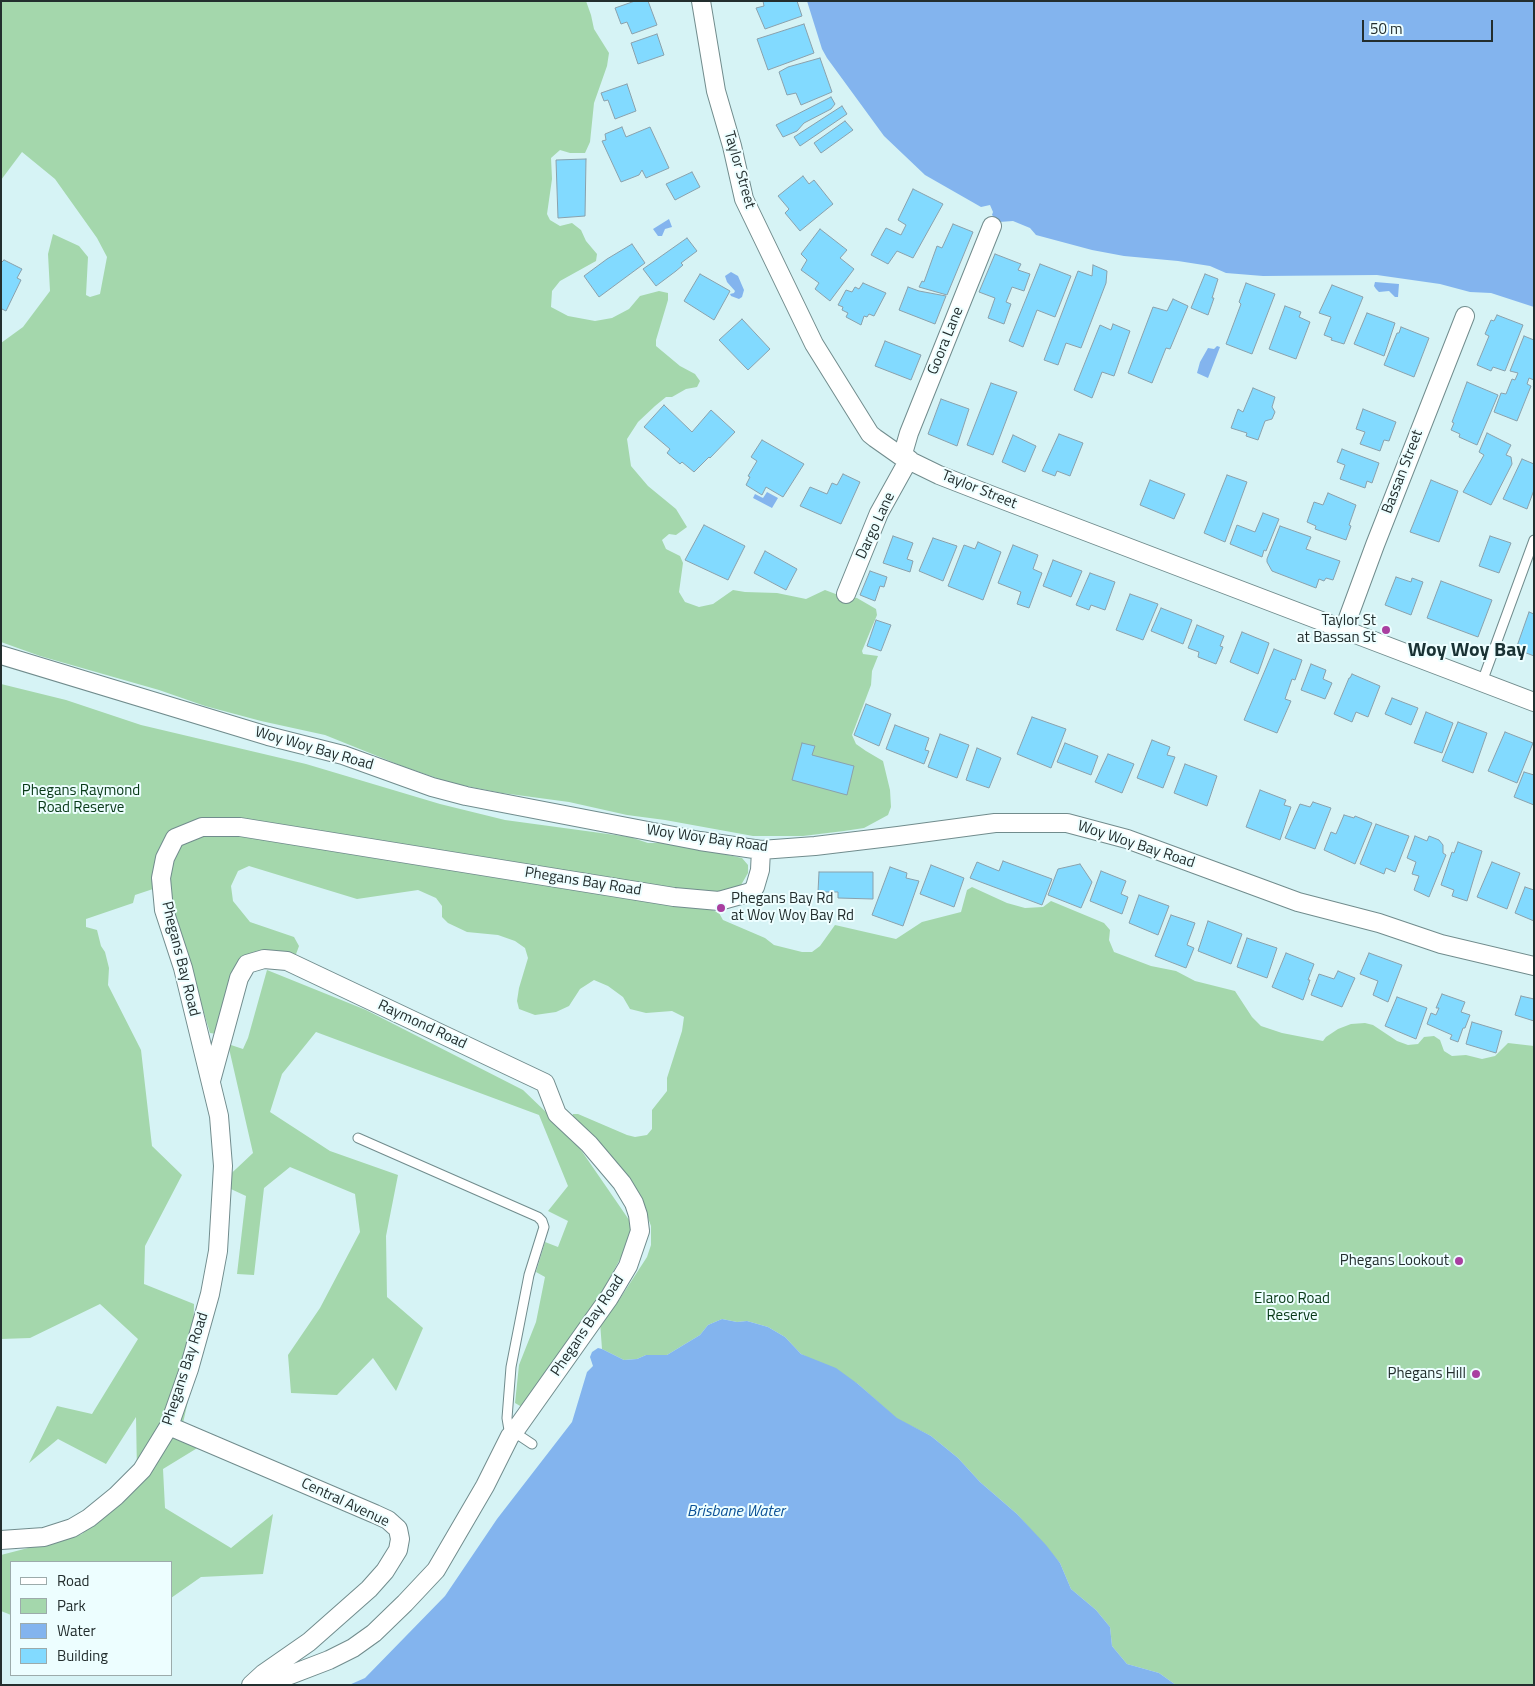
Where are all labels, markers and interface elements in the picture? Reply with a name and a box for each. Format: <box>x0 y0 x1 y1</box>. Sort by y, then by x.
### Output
scale bar <box>1365 10 1496 42</box>
text: 50 m <box>1370 17 1403 40</box>
street label: Taylor Street <box>719 129 759 211</box>
street label: Goora Lane <box>924 305 968 377</box>
street label: Bassan Street <box>1379 428 1427 516</box>
street label: Taylor Street <box>939 467 1019 513</box>
street label: Dargo Lane <box>853 490 899 562</box>
place label: Taylor St at Bassan St <box>1297 612 1376 647</box>
marker: Taylor St at Bassan St <box>1380 624 1392 636</box>
district label: Woy Woy Bay <box>1408 639 1526 663</box>
street label: Woy Woy Bay Road <box>253 723 375 775</box>
park label: Phegans Raymond Road Reserve <box>22 782 140 817</box>
street label: Woy Woy Bay Road <box>1075 818 1197 872</box>
street label: Woy Woy Bay Road <box>645 822 769 856</box>
street label: Phegans Bay Road <box>523 864 643 900</box>
place label: Phegans Bay Rd at Woy Woy Bay Rd <box>731 890 854 925</box>
street label: Phegans Bay Road <box>157 900 203 1018</box>
marker: Phegans Bay Rd at Woy Woy Bay Rd <box>715 902 727 914</box>
street label: Raymond Road <box>375 997 469 1053</box>
place label: Phegans Lookout <box>1340 1252 1449 1270</box>
marker: Phegans Lookout <box>1453 1255 1465 1267</box>
street label: Phegans Bay Road <box>548 1272 628 1380</box>
park label: Elaroo Road Reserve <box>1254 1290 1330 1325</box>
street label: Phegans Bay Road <box>159 1310 213 1428</box>
place label: Phegans Hill <box>1388 1365 1466 1383</box>
marker: Phegans Hill <box>1470 1368 1482 1380</box>
street label: Central Avenue <box>298 1475 392 1531</box>
water label: Brisbane Water <box>687 1502 785 1522</box>
legend <box>10 1561 172 1676</box>
text: Road <box>57 1569 89 1592</box>
text: Park <box>57 1594 86 1617</box>
text: Water <box>57 1619 96 1642</box>
text: Building <box>57 1644 108 1667</box>

